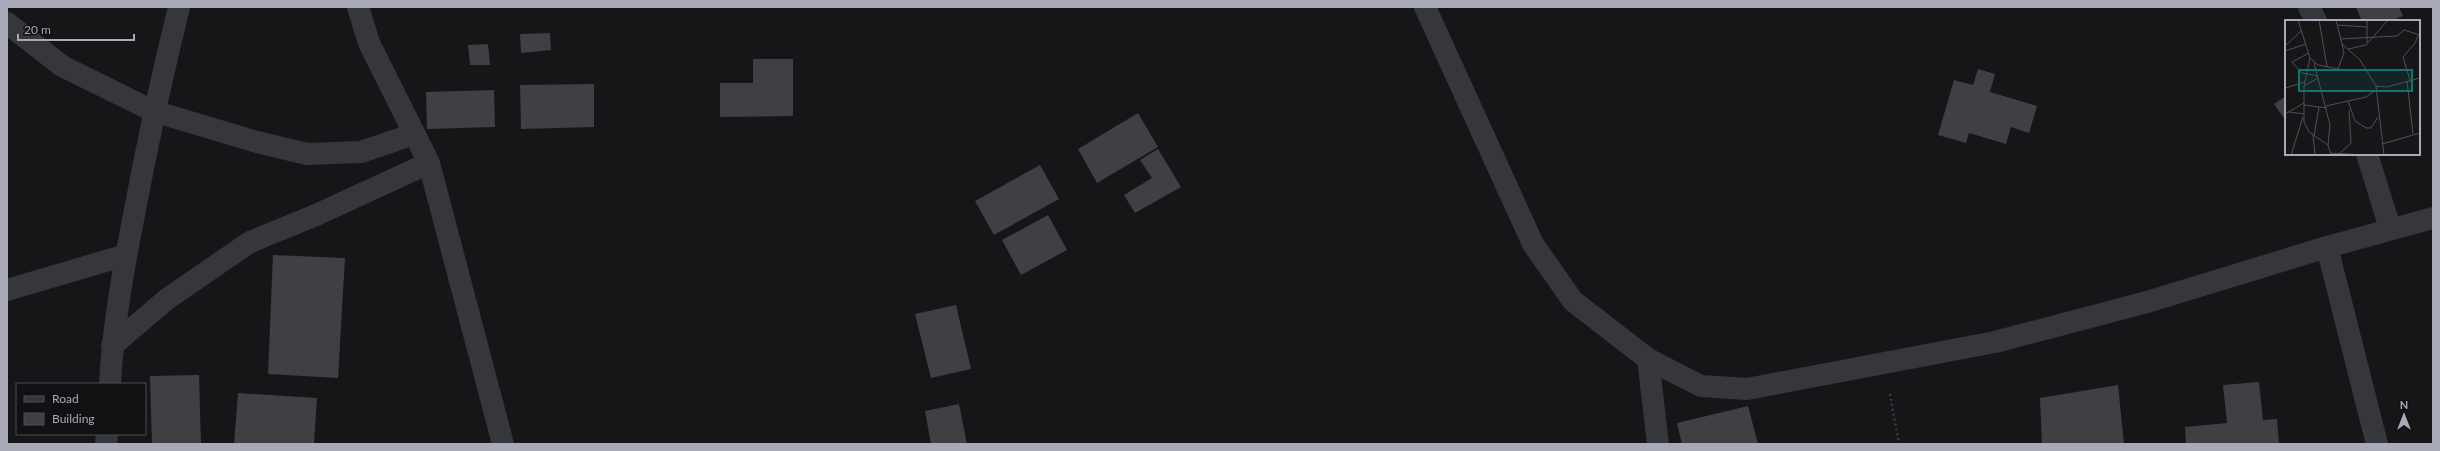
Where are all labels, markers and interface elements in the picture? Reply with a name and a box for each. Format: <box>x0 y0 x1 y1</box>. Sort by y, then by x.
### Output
scale bar <box>18 16 134 42</box>
inset map <box>2285 20 2420 155</box>
text: 20 m <box>24 22 51 37</box>
legend <box>16 383 146 435</box>
text: Road <box>52 391 79 406</box>
north arrow <box>2384 395 2424 435</box>
text: N <box>2400 398 2408 411</box>
text: Building <box>52 411 95 426</box>

